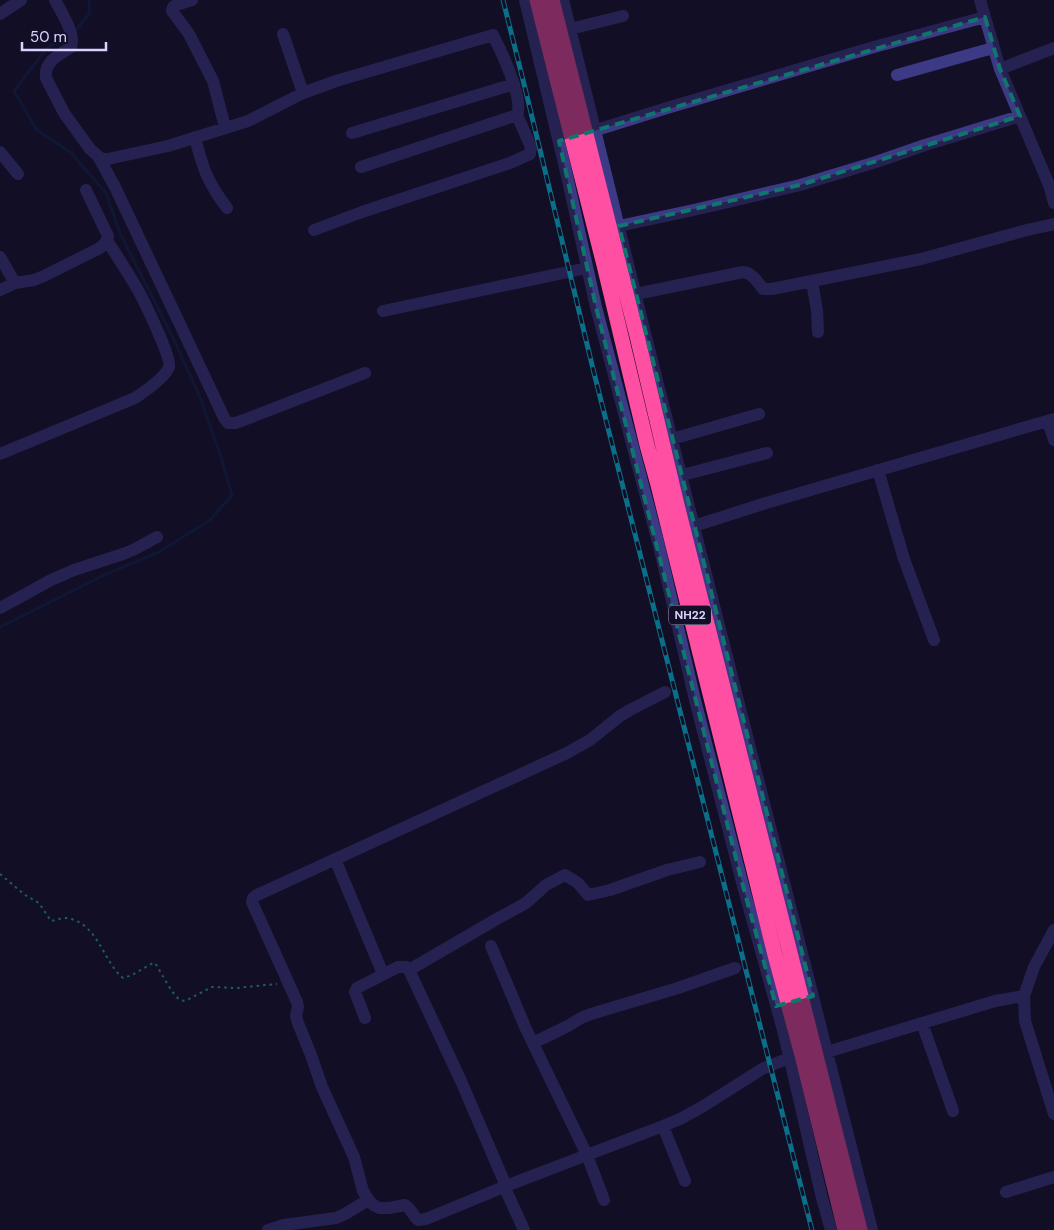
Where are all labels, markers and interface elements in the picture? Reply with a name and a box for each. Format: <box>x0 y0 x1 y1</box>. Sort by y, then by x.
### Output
scale bar <box>22 20 106 52</box>
text: 50 m <box>30 27 67 47</box>
road number: NH22 <box>669 606 711 624</box>

